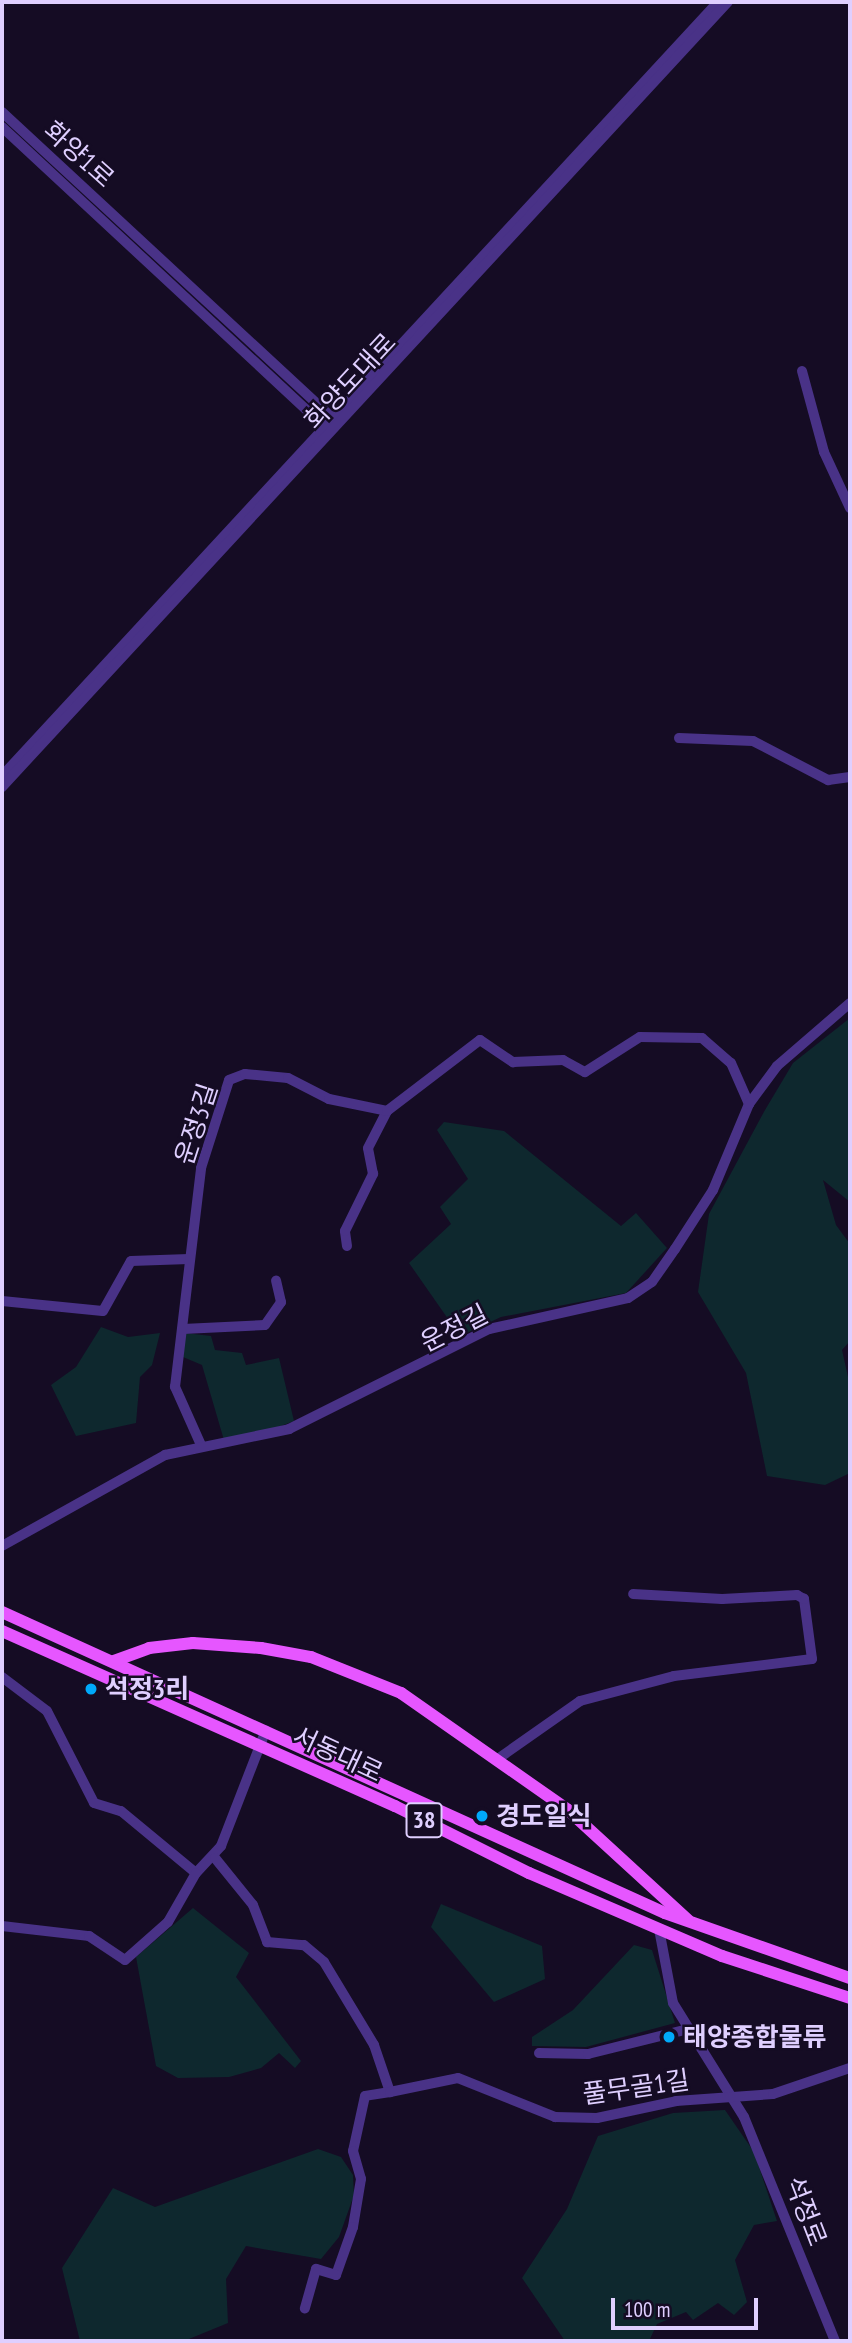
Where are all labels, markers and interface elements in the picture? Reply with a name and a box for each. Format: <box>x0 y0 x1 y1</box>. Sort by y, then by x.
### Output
street label: 화양1로 <box>38 114 120 194</box>
street label: 화양도대로 <box>298 327 402 435</box>
street label: 운정3길 <box>168 1079 224 1169</box>
street label: 운정길 <box>415 1298 493 1358</box>
place label: 석정3리 <box>105 1673 189 1705</box>
marker: 석정3리 <box>83 1681 99 1697</box>
street label: 서동대로 <box>288 1720 388 1788</box>
road number: 38 <box>405 1800 443 1840</box>
place label: 경도일식 <box>496 1800 592 1832</box>
marker: 경도일식 <box>474 1808 490 1824</box>
place label: 태양종합물류 <box>683 2021 827 2053</box>
marker: 태양종합물류 <box>661 2029 677 2045</box>
street label: 풀무골1길 <box>581 2064 691 2110</box>
street label: 석정로 <box>779 2172 833 2250</box>
scale bar <box>614 2284 761 2328</box>
text: 100 m <box>624 2296 670 2323</box>

